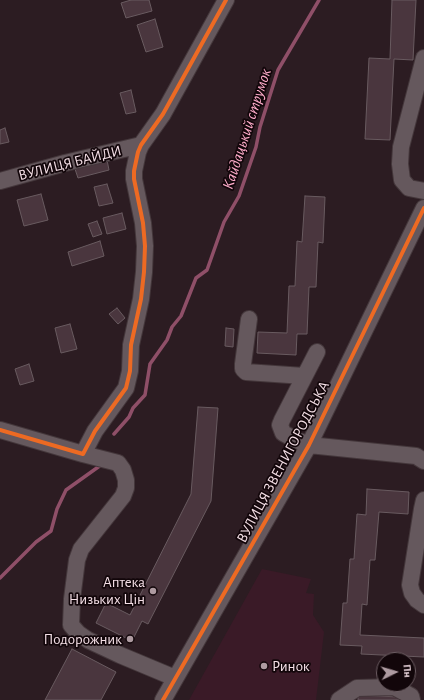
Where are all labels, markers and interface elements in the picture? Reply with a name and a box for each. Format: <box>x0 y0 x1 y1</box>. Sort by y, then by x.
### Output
water label: Кайдацький струмок <box>218 66 276 192</box>
street label: ВУЛИЦЯ БАЙДИ <box>16 141 124 185</box>
street label: ВУЛИЦЯ ЗВЕНИГОРОДСЬКА <box>233 378 333 546</box>
place label: Аптека Низьких Цін <box>69 573 145 608</box>
marker: Аптека Низьких Цін <box>148 586 158 596</box>
place label: Подорожник <box>44 630 122 648</box>
marker: Подорожник <box>125 634 135 644</box>
north arrow <box>376 652 416 692</box>
place label: Ринок <box>272 657 310 675</box>
marker: Ринок <box>259 661 269 671</box>
text: Пн <box>401 664 414 678</box>

